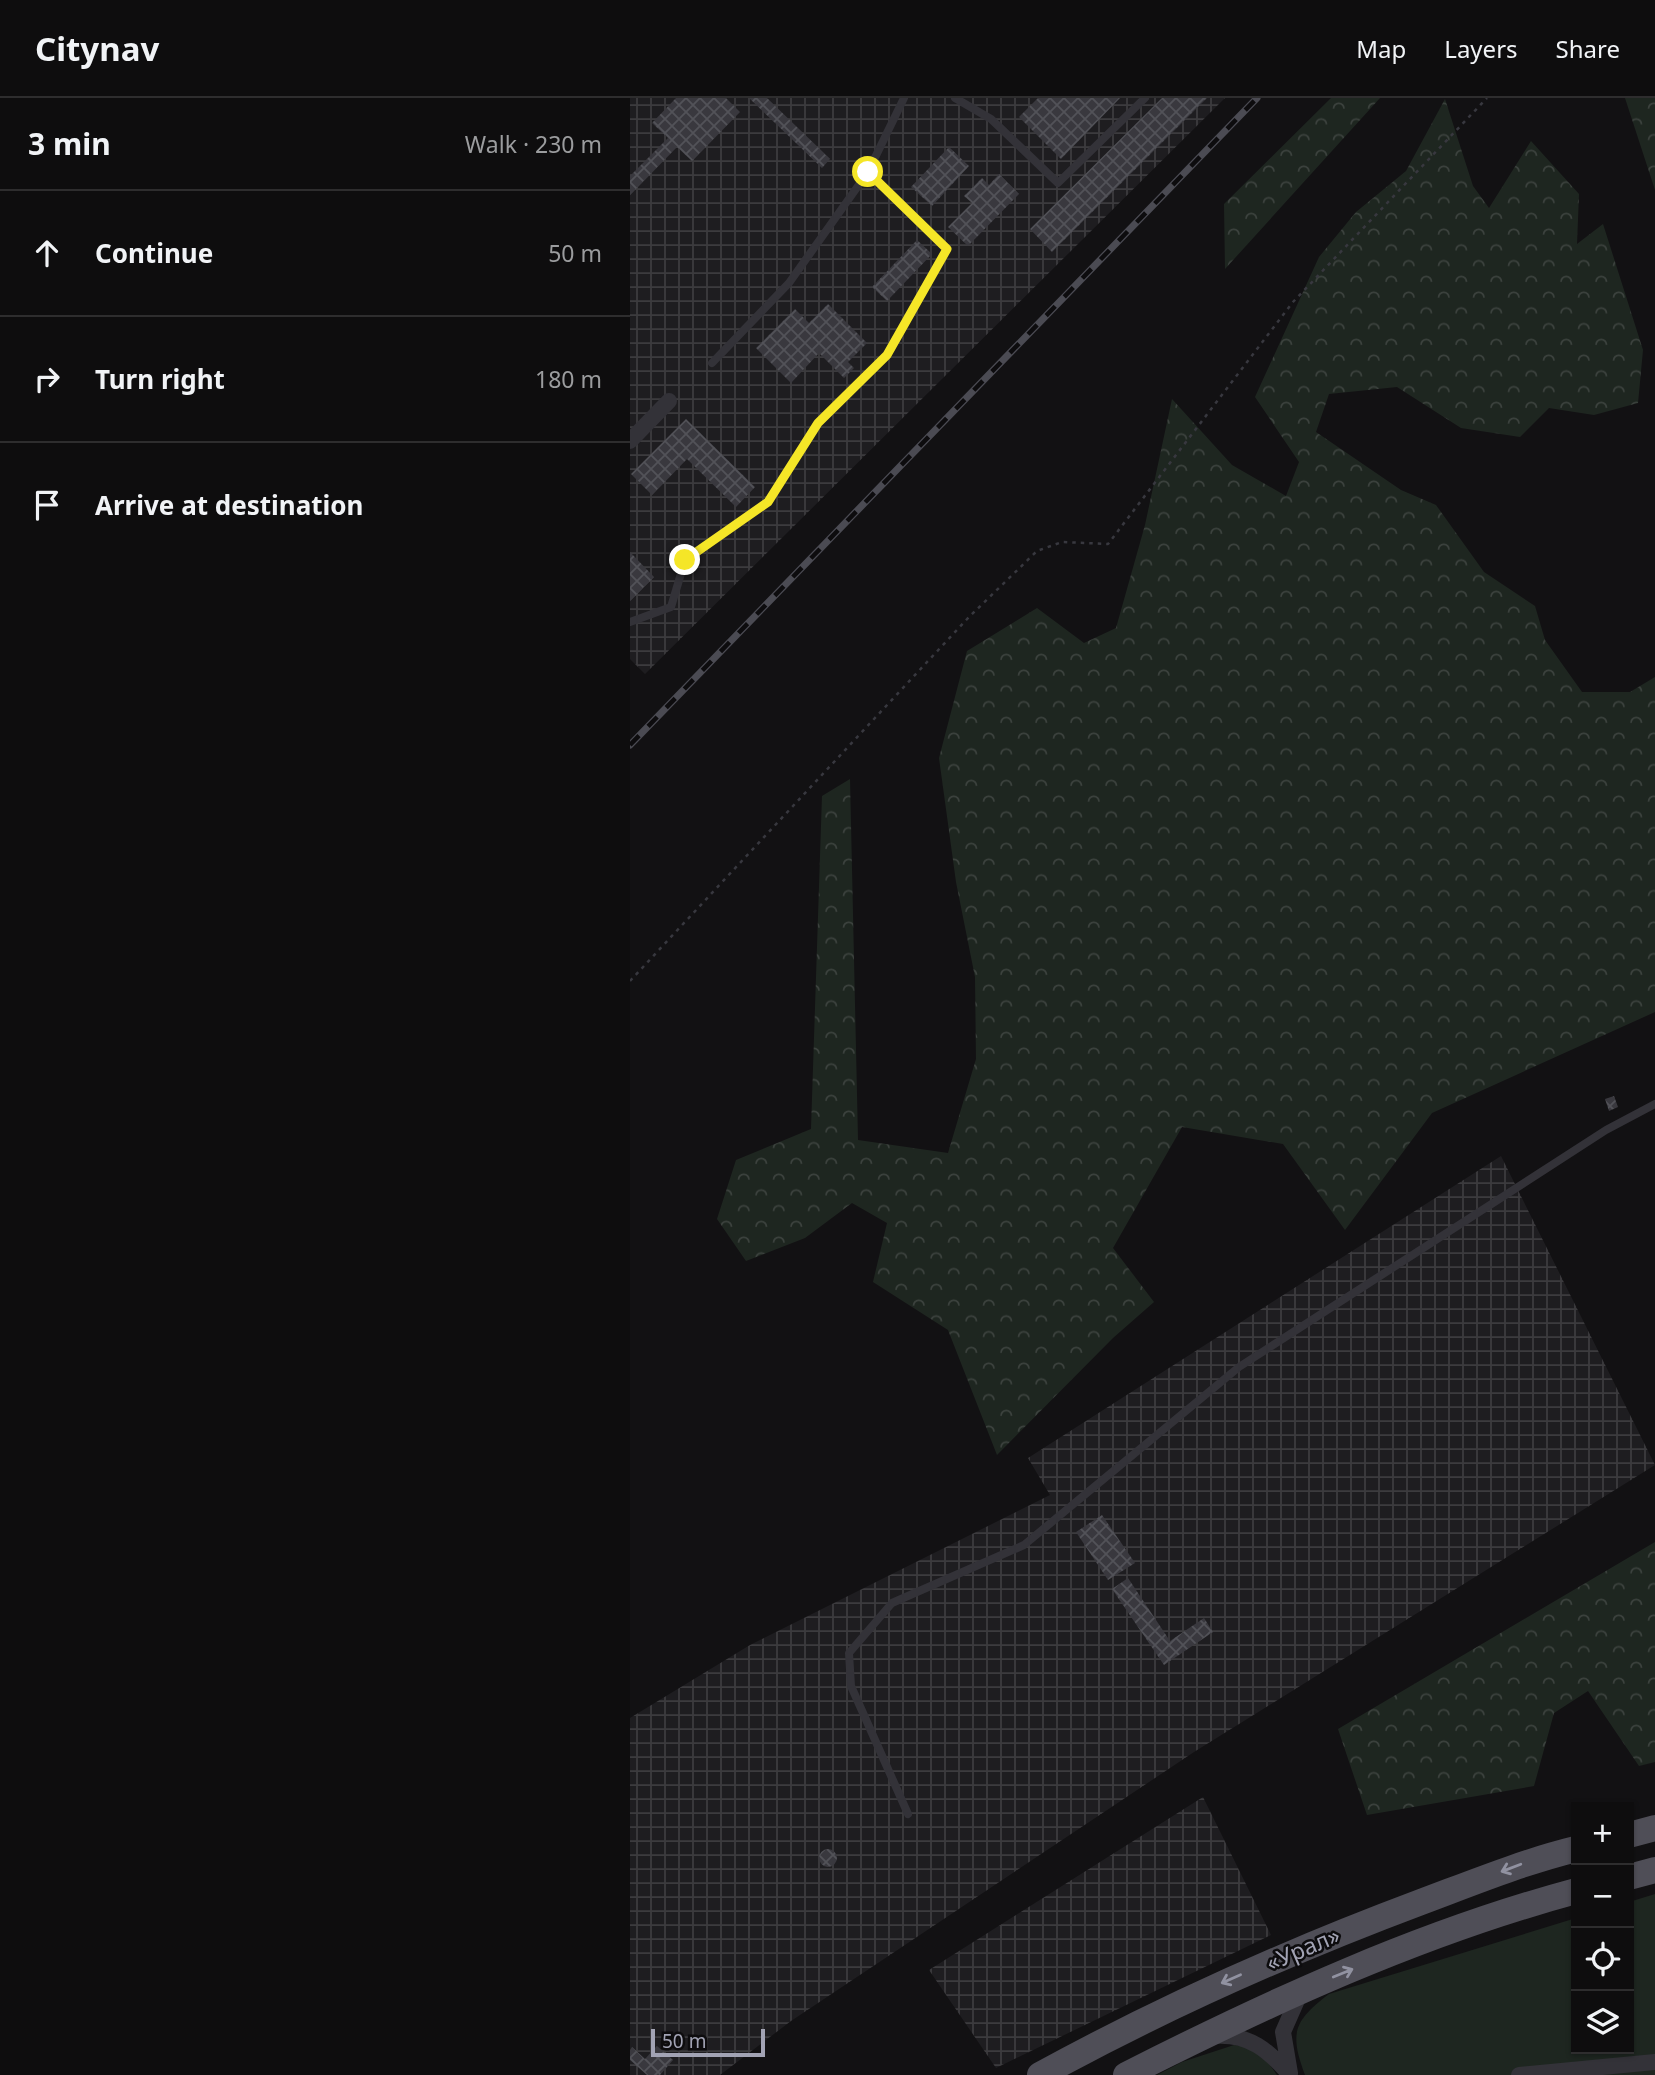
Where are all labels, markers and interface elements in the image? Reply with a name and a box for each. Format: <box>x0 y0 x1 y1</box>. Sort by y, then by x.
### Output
text: Citynav <box>35 26 159 71</box>
text: Map <box>1356 32 1406 65</box>
text: Layers <box>1444 32 1518 65</box>
text: Share <box>1556 32 1620 65</box>
text: 3 min <box>28 123 111 164</box>
text: Walk · 230 m <box>465 128 602 160</box>
route start <box>852 156 883 187</box>
icon: ahead <box>28 234 66 272</box>
text: Continue <box>95 235 213 271</box>
text: 50 m <box>548 237 602 269</box>
icon: right <box>28 360 66 398</box>
text: Turn right <box>95 361 225 397</box>
text: 180 m <box>535 363 602 395</box>
icon: arrive <box>28 486 66 524</box>
text: Arrive at destination <box>95 487 364 523</box>
route end <box>669 544 700 575</box>
map controls <box>1571 1802 1634 2054</box>
button: + <box>1571 1802 1634 1865</box>
one-way arrow <box>1501 1863 1522 1875</box>
button: − <box>1571 1865 1634 1928</box>
street label: «Урал» <box>1261 1918 1345 1978</box>
button: locate <box>1571 1928 1634 1991</box>
one-way arrow <box>1332 1966 1353 1979</box>
one-way arrow <box>1221 1974 1243 1987</box>
button: layers <box>1571 1991 1634 2054</box>
scale bar <box>651 2026 765 2058</box>
text: 50 m <box>662 2028 706 2054</box>

